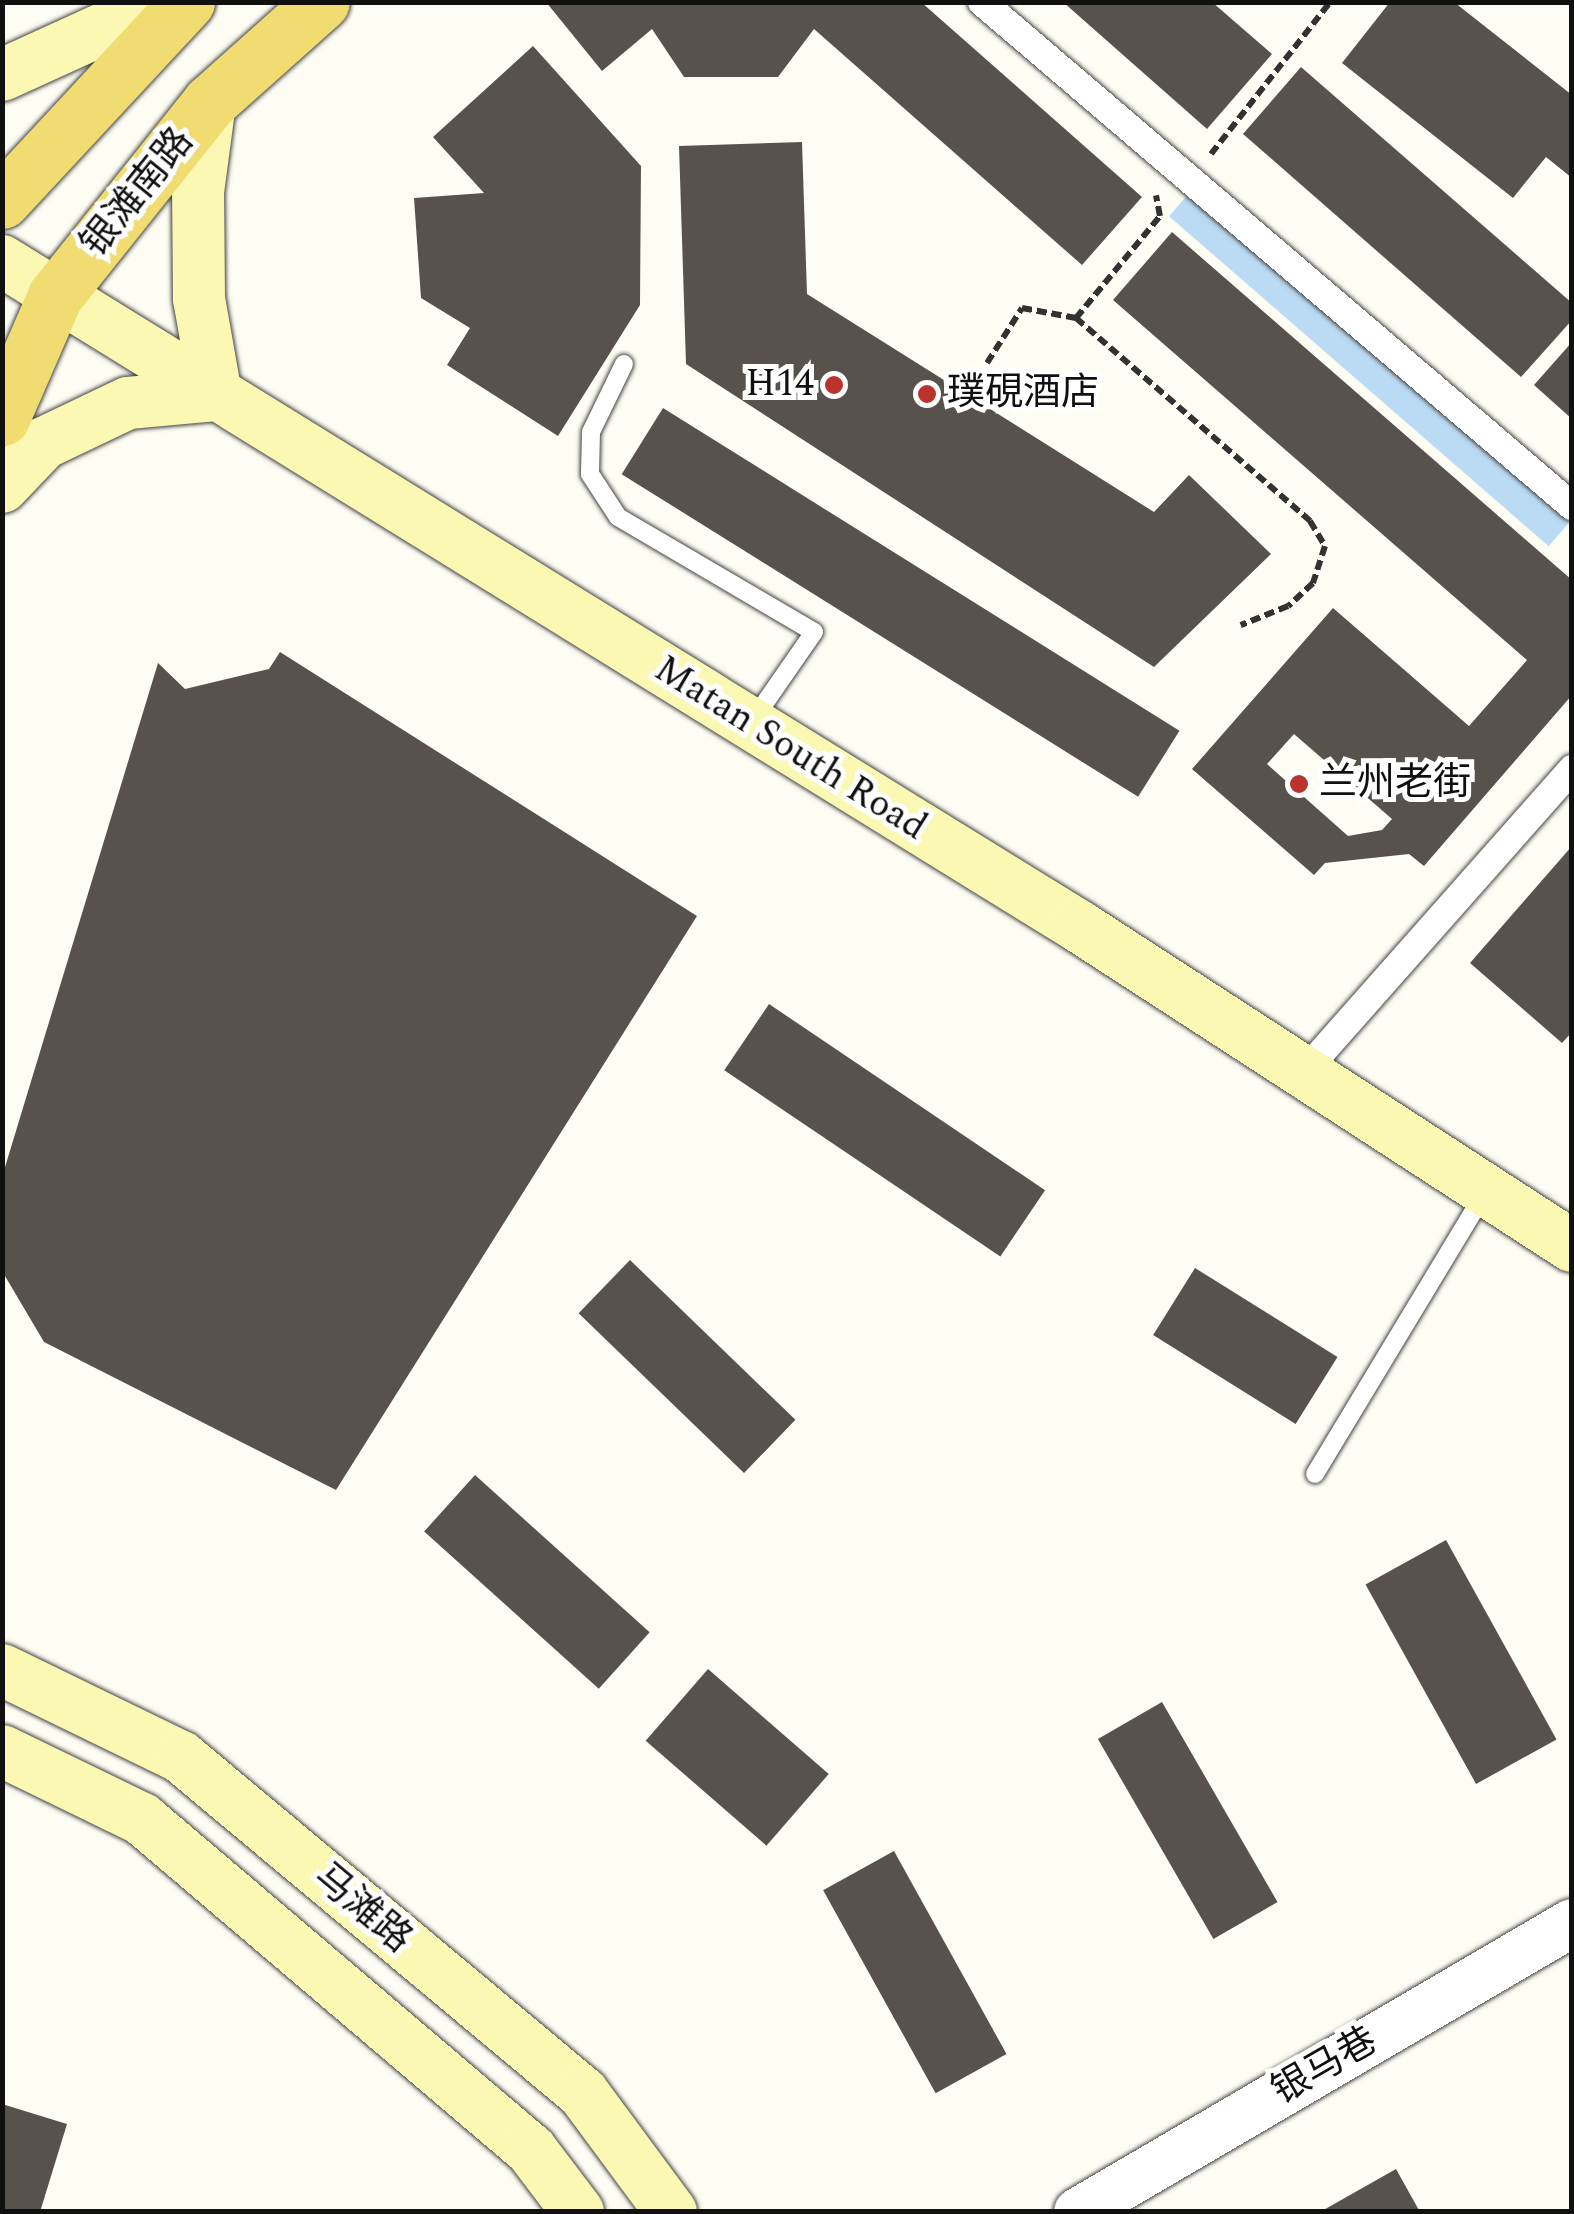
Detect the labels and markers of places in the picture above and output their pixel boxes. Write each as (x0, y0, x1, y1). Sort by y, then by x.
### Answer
place label: H14 (745, 362, 814, 408)
place label: 璞硯酒店 (947, 371, 1099, 417)
marker: H14 (823, 374, 845, 396)
marker: 璞硯酒店 (916, 383, 938, 405)
place label: 兰州老街 (1319, 761, 1471, 807)
marker: 兰州老街 (1288, 773, 1310, 795)

